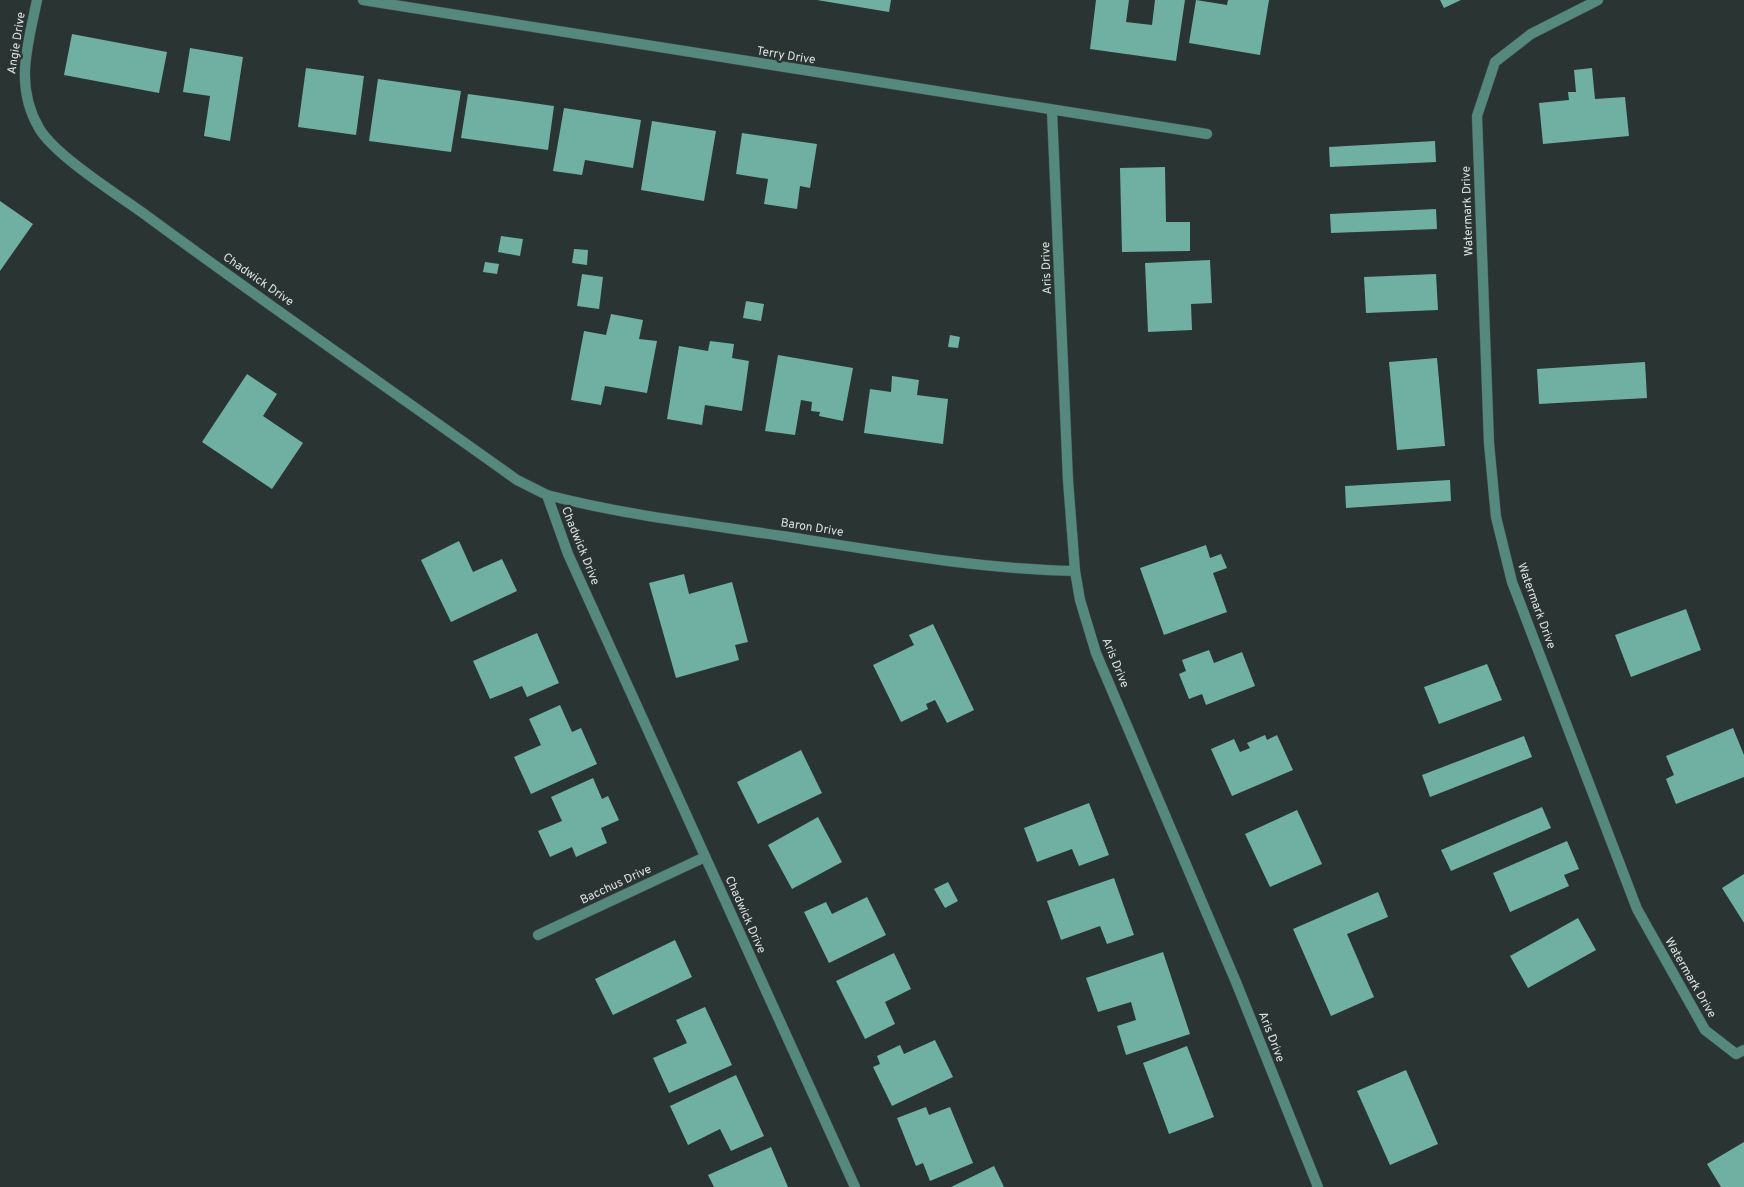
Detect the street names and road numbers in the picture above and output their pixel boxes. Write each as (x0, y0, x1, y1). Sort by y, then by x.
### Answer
street label: Angie Drive (4, 11, 30, 75)
street label: Terry Drive (755, 43, 817, 69)
street label: Watermark Drive (1458, 166, 1478, 256)
street label: Aris Drive (1038, 241, 1056, 295)
street label: Chadwick Drive (219, 250, 297, 310)
street label: Chadwick Drive (557, 504, 603, 588)
street label: Baron Drive (779, 515, 845, 541)
street label: Watermark Drive (1513, 561, 1559, 651)
street label: Aris Drive (1098, 636, 1132, 690)
street label: Bacchus Drive (578, 861, 654, 909)
street label: Chadwick Drive (721, 874, 769, 956)
street label: Watermark Drive (1660, 935, 1720, 1021)
street label: Aris Drive (1254, 1010, 1288, 1064)

